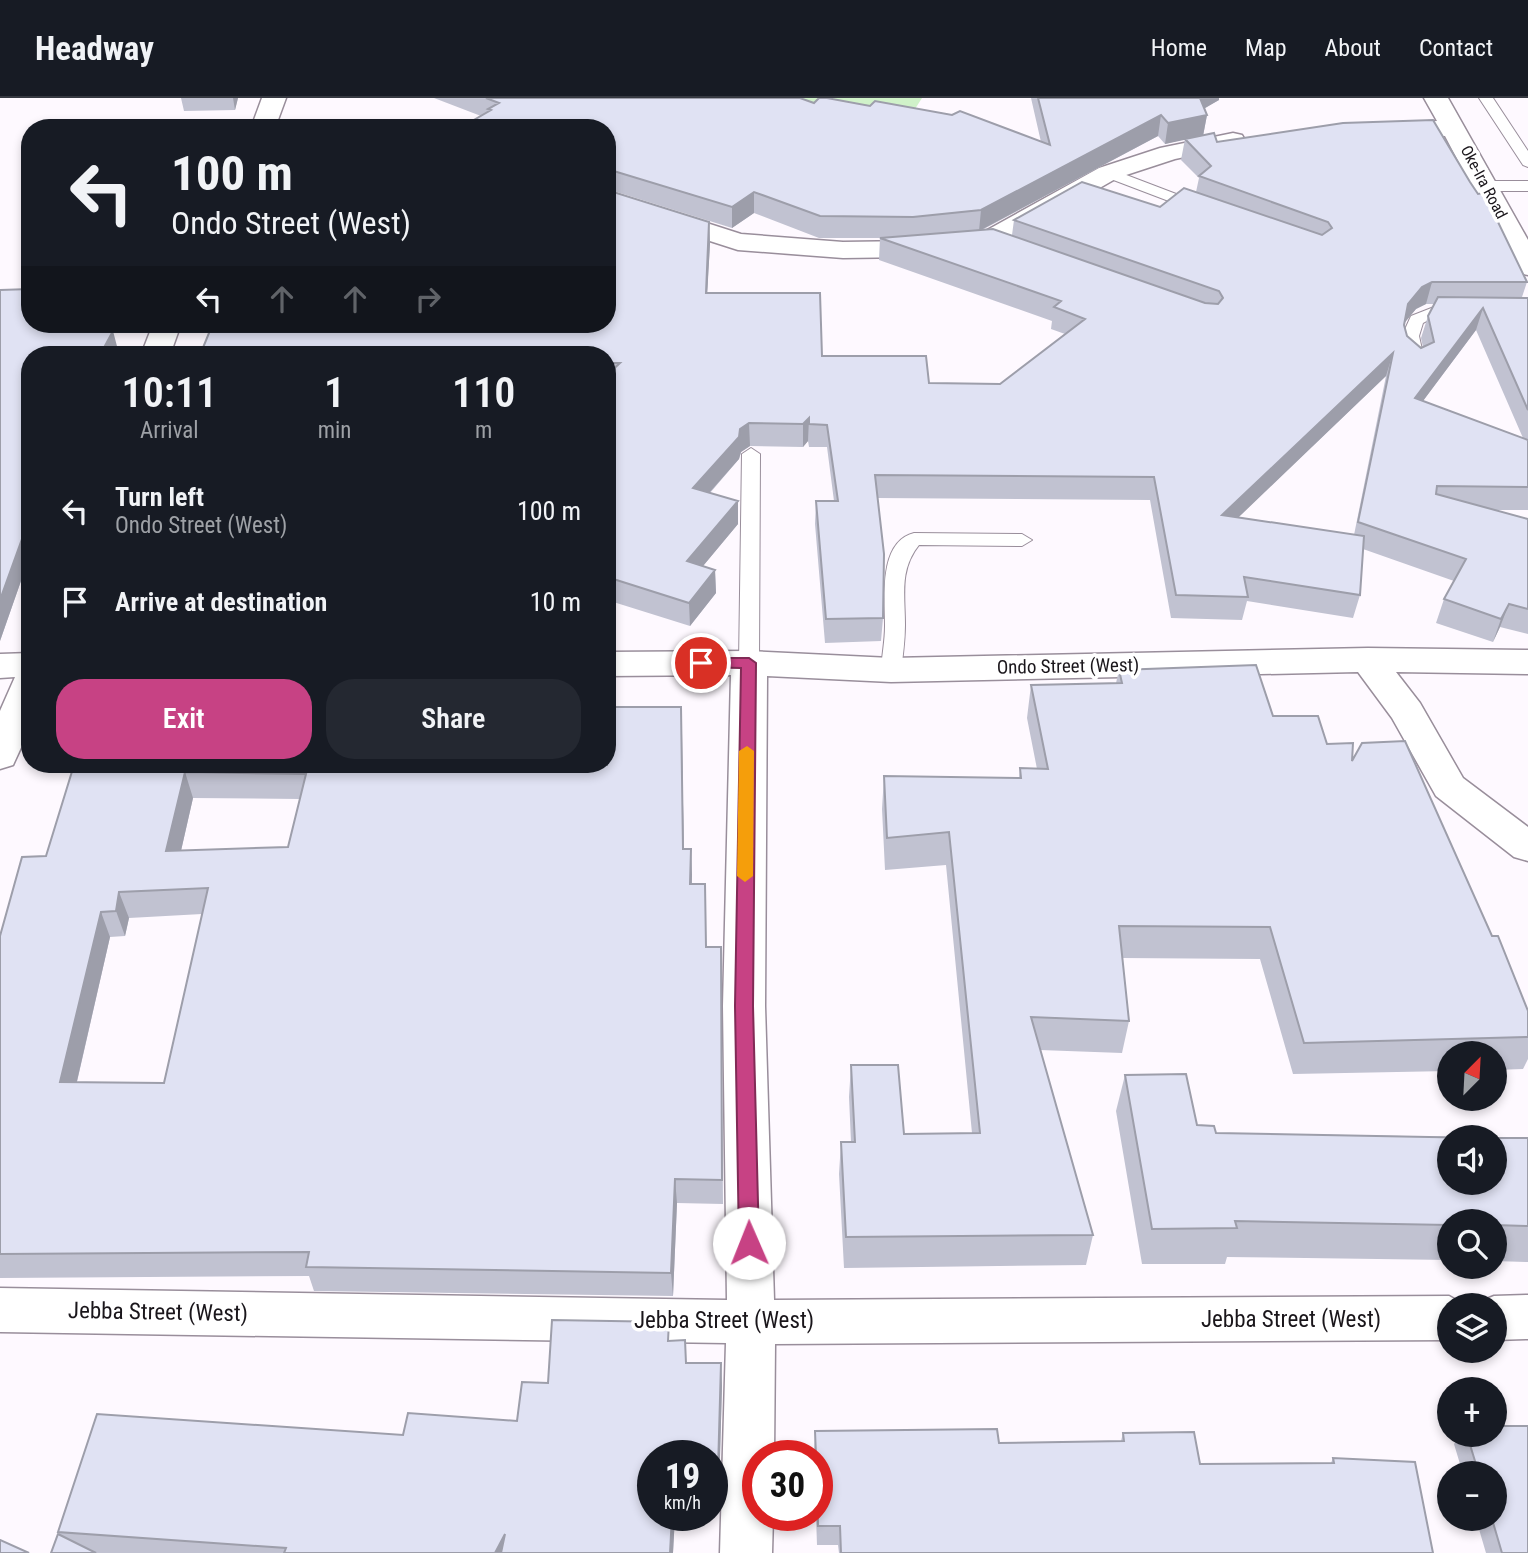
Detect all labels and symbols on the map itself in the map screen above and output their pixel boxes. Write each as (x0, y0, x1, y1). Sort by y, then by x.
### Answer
street label: Oke-Ira Road (1457, 142, 1511, 222)
pin (671, 633, 731, 693)
street label: Ondo Street (West) (997, 653, 1139, 679)
north arrow (1437, 1041, 1507, 1111)
position arrow (712, 1206, 786, 1280)
street label: Jebba Street (West) (68, 1297, 248, 1327)
street label: Jebba Street (West) (1201, 1306, 1381, 1333)
street label: Jebba Street (West) (634, 1307, 814, 1334)
speed limit sign: 30 (742, 1440, 833, 1531)

